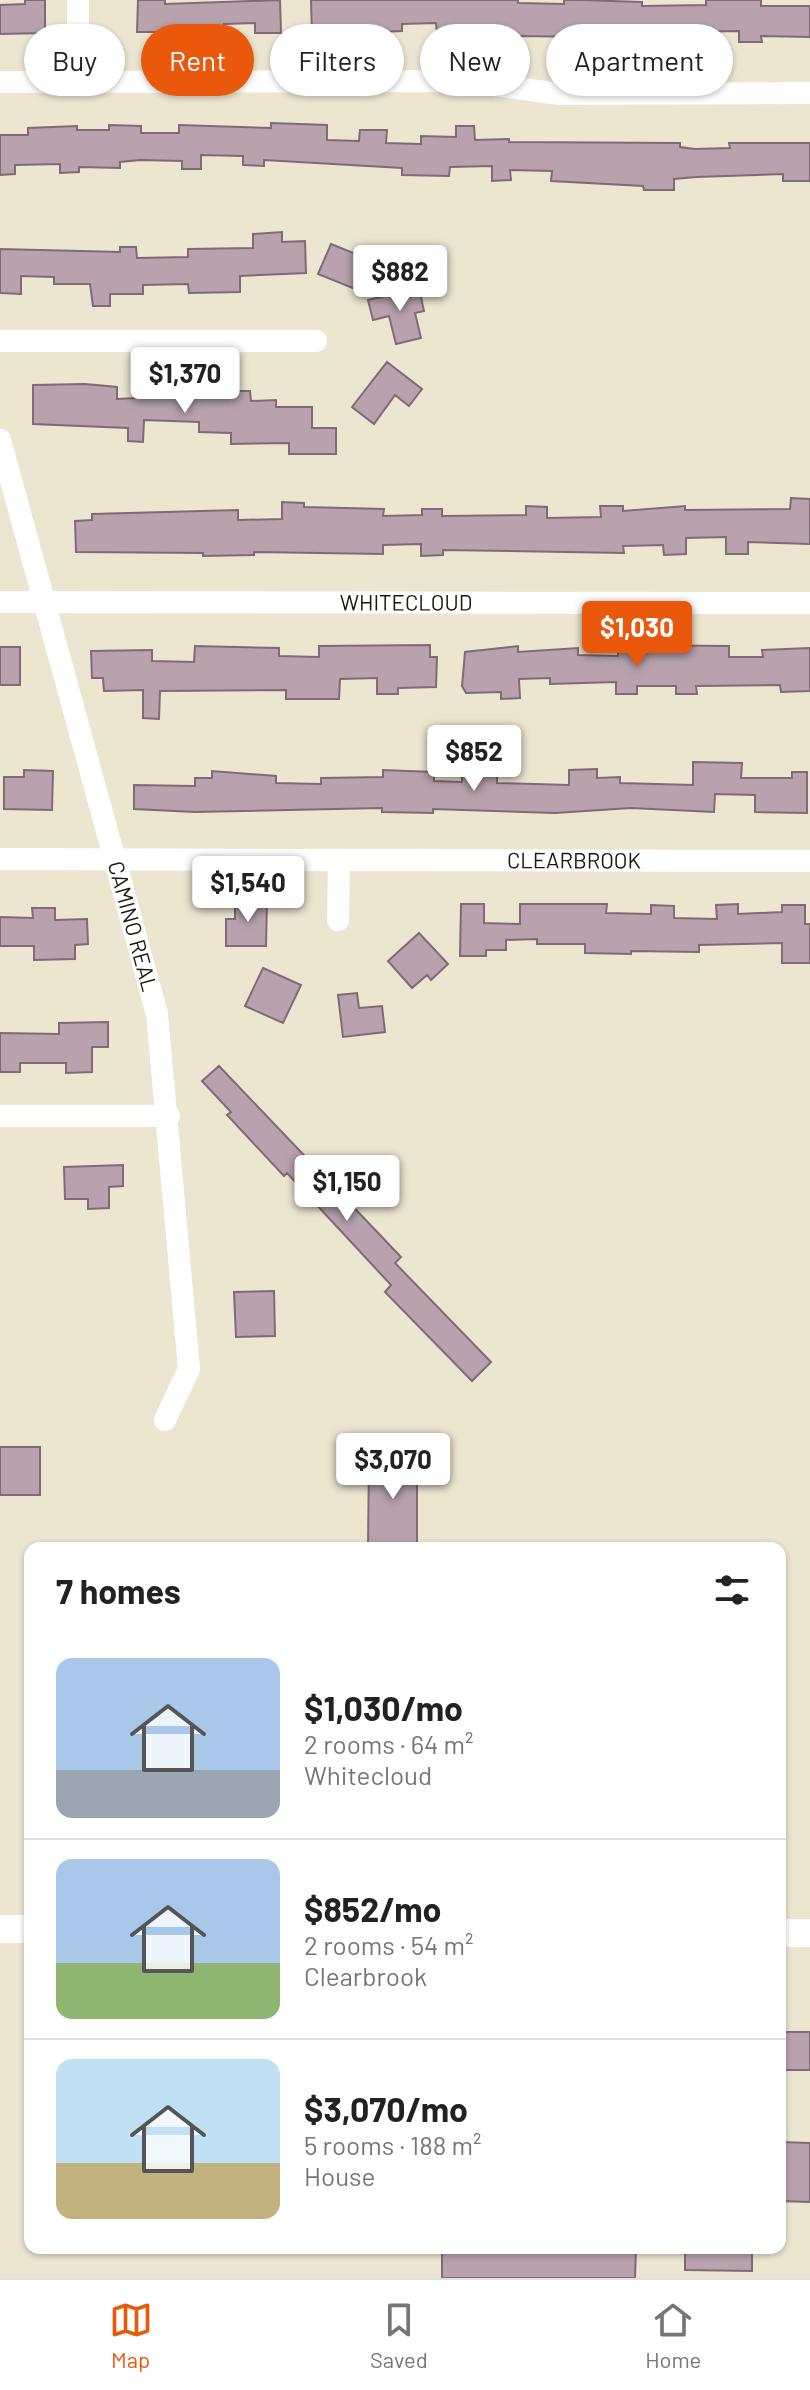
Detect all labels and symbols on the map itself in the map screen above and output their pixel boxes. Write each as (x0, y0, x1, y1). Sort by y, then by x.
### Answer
pin: $882 (353, 245, 447, 313)
pin: $1,370 (120, 347, 250, 415)
street label: WHITECLOUD (340, 588, 472, 615)
pin: $1,030 (572, 601, 702, 669)
pin: $852 (427, 725, 521, 793)
street label: CLEARBROOK (507, 846, 641, 873)
pin: $1,540 (183, 856, 313, 924)
street label: CAMINO REAL (104, 858, 164, 994)
pin: $1,150 (282, 1155, 412, 1223)
pin: $3,070 (328, 1433, 458, 1501)

